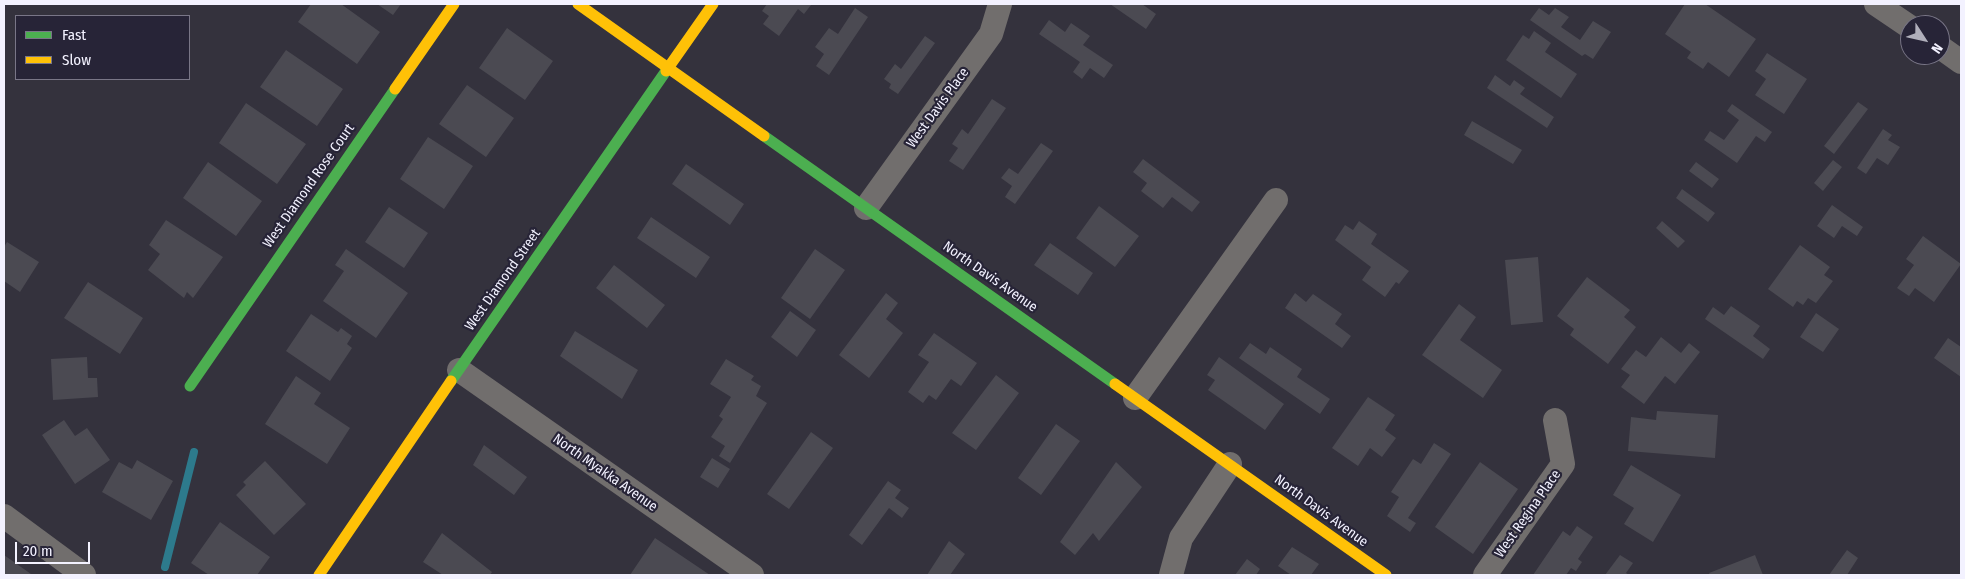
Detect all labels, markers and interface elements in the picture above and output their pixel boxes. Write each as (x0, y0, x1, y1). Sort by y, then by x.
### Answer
legend (15, 15, 190, 80)
north arrow (1900, 15, 1950, 65)
text: Fast (62, 26, 86, 44)
text: N (1928, 40, 1946, 57)
text: Slow (62, 51, 91, 69)
street label: West Davis Place (903, 65, 973, 151)
street label: West Diamond Rose Court (260, 121, 358, 251)
street label: West Diamond Street (462, 226, 544, 334)
street label: North Davis Avenue (939, 238, 1041, 316)
street label: North Myakka Avenue (549, 431, 661, 515)
street label: West Regina Place (1491, 467, 1565, 561)
street label: North Davis Avenue (1271, 471, 1371, 551)
scale bar (18, 532, 92, 564)
text: 20 m (23, 542, 53, 560)

